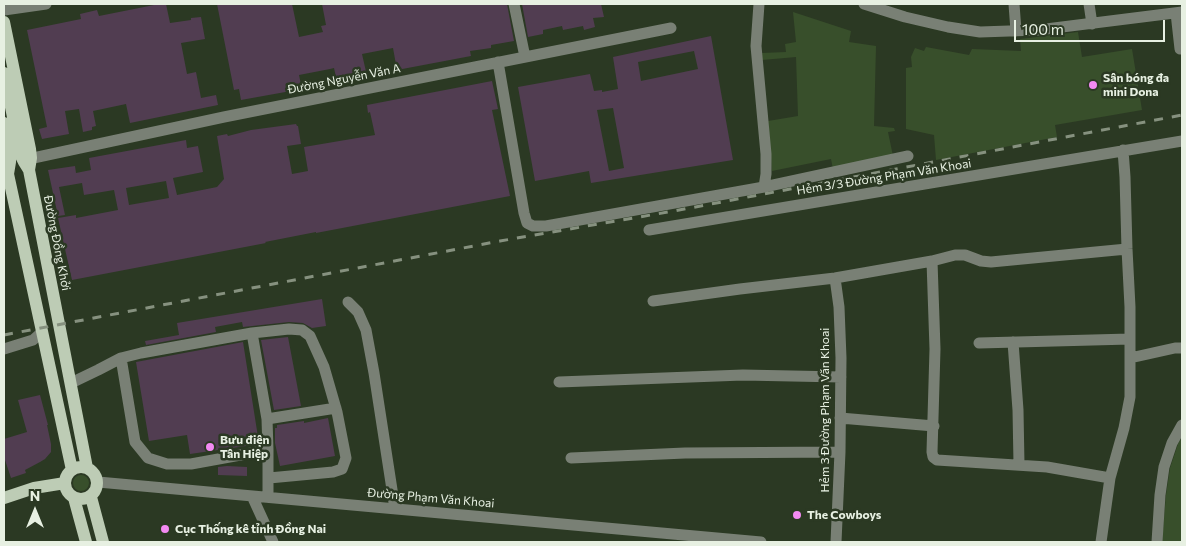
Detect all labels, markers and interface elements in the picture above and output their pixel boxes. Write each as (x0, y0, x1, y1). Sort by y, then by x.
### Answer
scale bar (1016, 10, 1167, 42)
text: 100 m (1022, 20, 1064, 38)
street label: Đường Nguyễn Văn A (286, 61, 402, 97)
place label: Sân bóng đa mini Dona (1103, 71, 1169, 99)
marker: Sân bóng đa mini Dona (1087, 79, 1099, 91)
street label: Hẻm 3/3 Đường Phạm Văn Khoai (796, 156, 972, 198)
street label: Đường Đồng Khởi (41, 194, 73, 292)
street label: Hẻm 3 Đường Phạm Văn Khoai (818, 328, 832, 492)
place label: Bưu điện Tân Hiệp (220, 433, 270, 461)
marker: Bưu điện Tân Hiệp (204, 441, 216, 453)
street label: Đường Phạm Văn Khoai (367, 485, 495, 511)
north arrow (10, 486, 60, 536)
text: N (30, 487, 40, 504)
place label: The Cowboys (807, 508, 881, 522)
marker: The Cowboys (791, 509, 803, 521)
place label: Cục Thống kê tỉnh Đồng Nai (175, 522, 326, 536)
marker: Cục Thống kê tỉnh Đồng Nai (159, 523, 171, 535)

